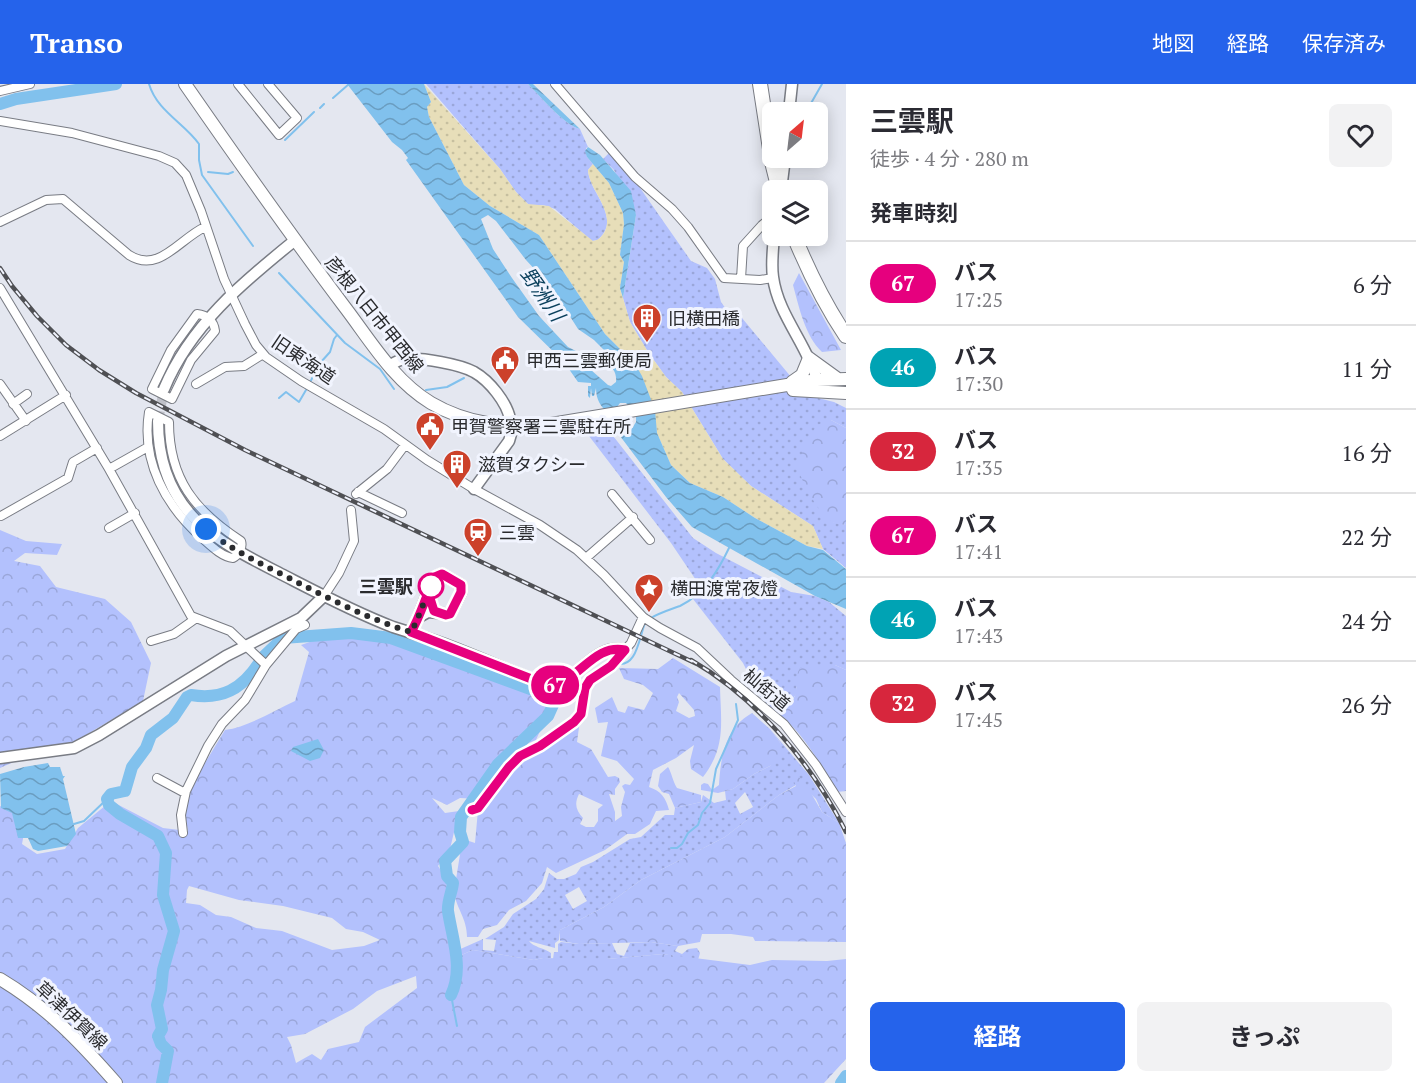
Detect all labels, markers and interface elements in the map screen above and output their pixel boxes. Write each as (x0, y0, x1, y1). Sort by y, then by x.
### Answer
text: Transo (30, 24, 123, 61)
text: 地図 (1152, 29, 1194, 57)
text: 経路 (1227, 29, 1269, 57)
text: 保存済み (1302, 29, 1386, 57)
north arrow (762, 102, 828, 168)
map controls (762, 102, 828, 246)
text: 三雲駅 (870, 102, 954, 139)
button: heart (1329, 104, 1392, 167)
text: 徒歩 · 4 分 · 280 m (870, 145, 1029, 172)
button: layers (762, 180, 828, 246)
text: 発車時刻 (870, 198, 958, 227)
street label: 彦根八日市甲西線 (320, 250, 430, 378)
text: バス (954, 257, 998, 286)
water label: 野洲川 (515, 262, 572, 328)
text: 67 (891, 269, 915, 297)
text: 6 分 (1353, 270, 1392, 299)
text: 17:25 (954, 286, 1003, 313)
building icon: 旧横田橋 (631, 302, 663, 344)
place label: 旧横田橋 (668, 306, 740, 330)
street label: 旧東海道 (267, 329, 341, 389)
text: バス (954, 341, 998, 370)
public building icon: 甲西三雲郵便局 (489, 344, 521, 386)
place label: 甲西三雲郵便局 (526, 348, 652, 372)
text: 46 (891, 353, 915, 381)
text: 11 分 (1341, 354, 1392, 383)
text: 17:30 (954, 370, 1003, 397)
public building icon: 甲賀警察署三雲駐在所 (414, 410, 446, 452)
place label: 甲賀警察署三雲駐在所 (451, 414, 631, 438)
text: バス (954, 425, 998, 454)
text: 32 (891, 437, 915, 465)
text: 16 分 (1341, 438, 1392, 467)
building icon: 滋賀タクシー (441, 448, 473, 490)
place label: 滋賀タクシー (478, 452, 586, 476)
text: 17:35 (954, 454, 1003, 481)
text: バス (954, 509, 998, 538)
your location (191, 514, 221, 544)
station icon: 三雲 (462, 516, 494, 558)
place label: 三雲 (499, 520, 535, 544)
text: 67 (891, 521, 915, 549)
text: 22 分 (1341, 522, 1392, 551)
text: 17:41 (954, 538, 1003, 565)
place icon: 横田渡常夜燈 (633, 572, 665, 614)
marker: 三雲駅 (418, 573, 444, 599)
place label: 三雲駅 (359, 574, 413, 598)
place label: 横田渡常夜燈 (670, 576, 778, 600)
text: バス (954, 593, 998, 622)
text: 46 (891, 605, 915, 633)
text: 24 分 (1341, 606, 1392, 635)
text: 17:43 (954, 622, 1003, 649)
street label: 杣街道 (739, 662, 795, 716)
line badge: 67 (528, 666, 582, 704)
text: 67 (543, 671, 567, 699)
text: バス (954, 677, 998, 706)
text: 32 (891, 689, 915, 717)
text: 26 分 (1341, 690, 1392, 719)
text: 17:45 (954, 706, 1003, 733)
street label: 草津伊賀線 (31, 976, 113, 1054)
button: 経路 (870, 1002, 1125, 1071)
button: きっぷ (1137, 1002, 1392, 1071)

